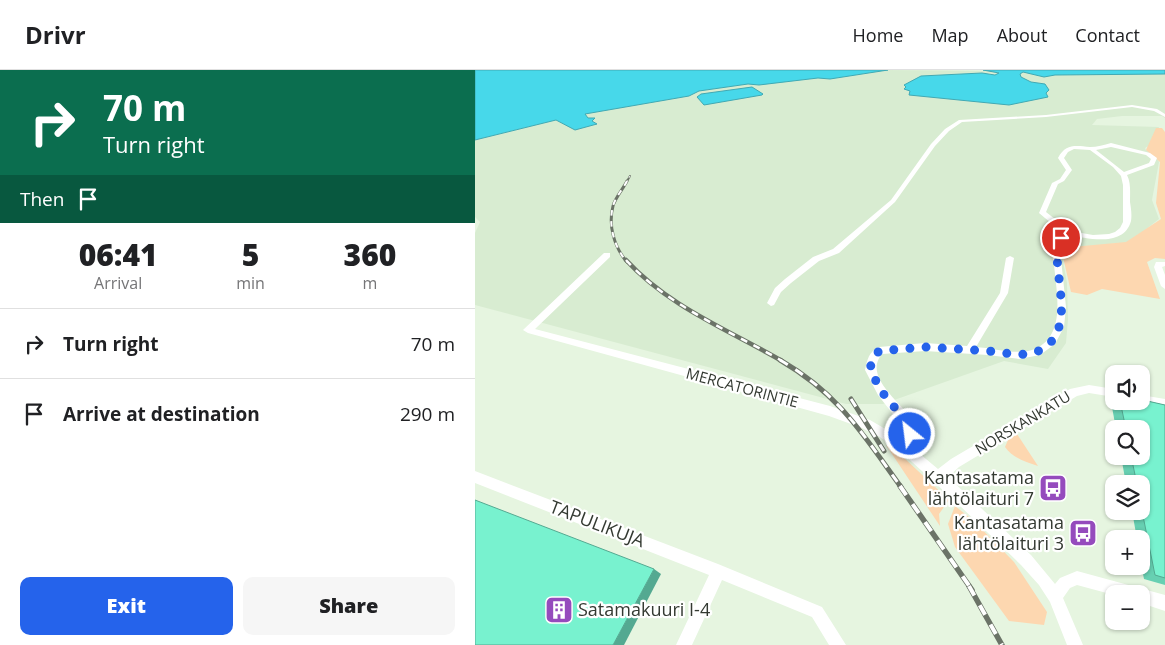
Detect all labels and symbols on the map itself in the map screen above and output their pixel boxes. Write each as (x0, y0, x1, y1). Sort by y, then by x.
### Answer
pin (1040, 217, 1082, 259)
street label: MERCATORINTIE (684, 362, 801, 412)
street label: NORSKANKATU (971, 386, 1074, 459)
position arrow (883, 407, 935, 459)
place label: Kantasatama lähtölaituri 7 (924, 465, 1034, 510)
bus stop icon: Kantasatama lähtölaituri 7 (1038, 473, 1068, 503)
street label: TAPULIKUJA (546, 494, 649, 552)
place label: Kantasatama lähtölaituri 3 (954, 510, 1064, 555)
bus stop icon: Kantasatama lähtölaituri 3 (1068, 518, 1098, 548)
building icon: Satamakuuri I-4 (544, 595, 574, 625)
place label: Satamakuuri I-4 (578, 597, 710, 621)

